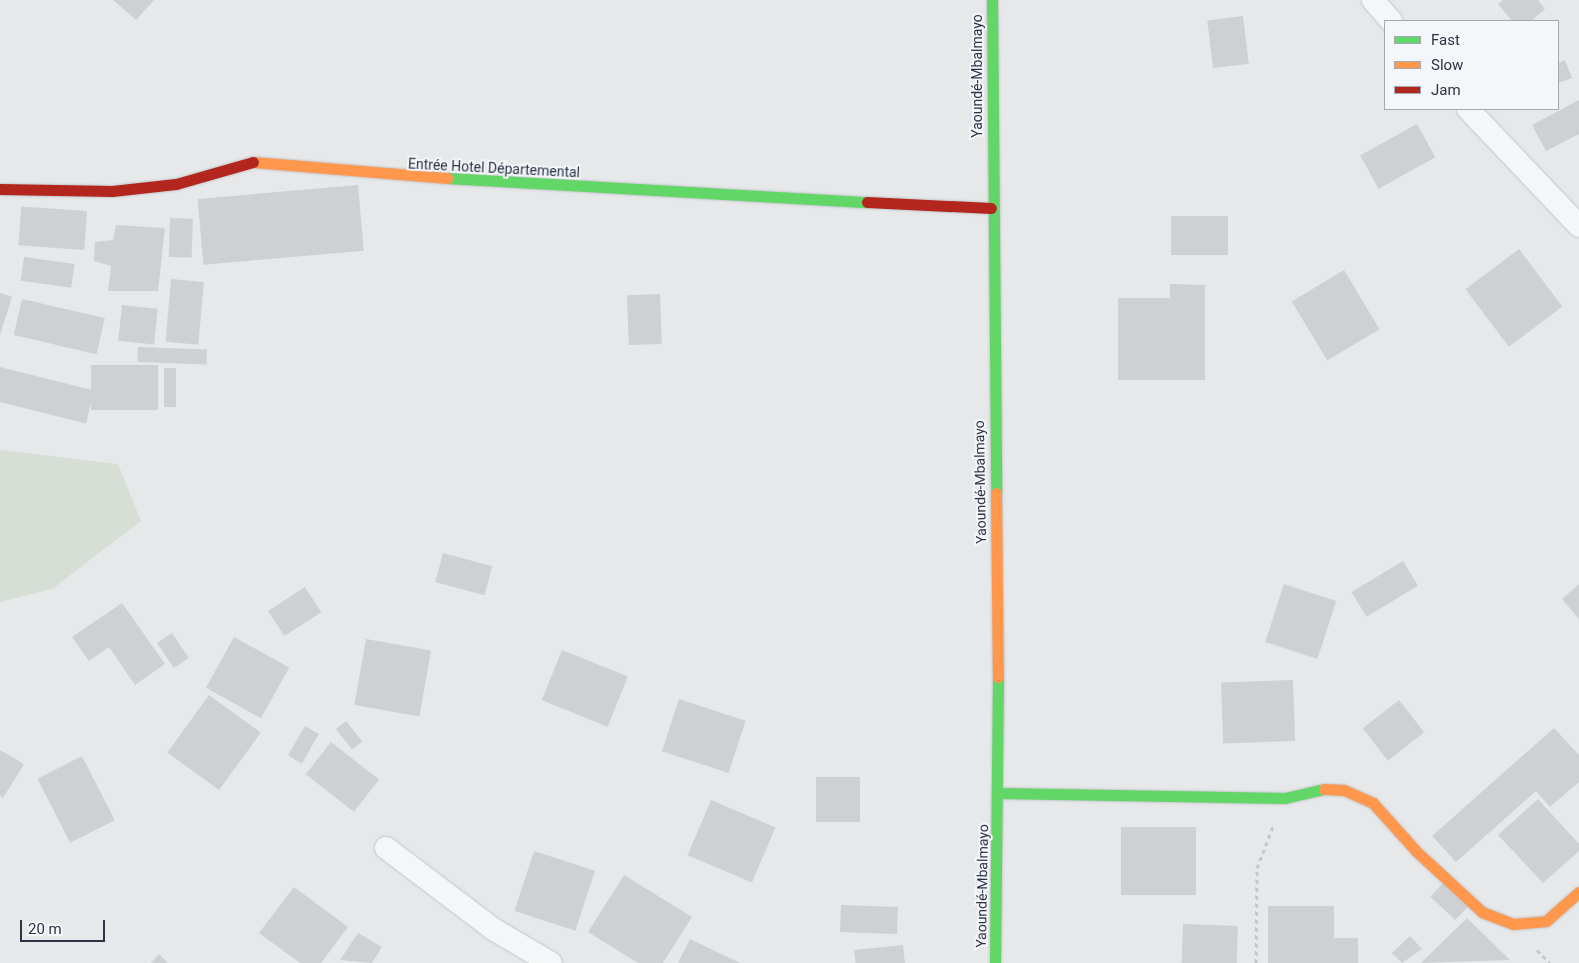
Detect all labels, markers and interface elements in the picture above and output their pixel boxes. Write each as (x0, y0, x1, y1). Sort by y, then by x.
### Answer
street label: Yaoundé-Mbalmayo (969, 14, 985, 138)
legend (1384, 20, 1559, 110)
text: Fast (1431, 31, 1460, 49)
text: Slow (1431, 56, 1463, 74)
text: Jam (1431, 81, 1461, 99)
street label: Entrée Hotel Départemental (408, 155, 580, 181)
street label: Yaoundé-Mbalmayo (971, 420, 989, 544)
street label: Yaoundé-Mbalmayo (973, 824, 991, 948)
scale bar (22, 910, 108, 942)
text: 20 m (28, 920, 62, 938)

